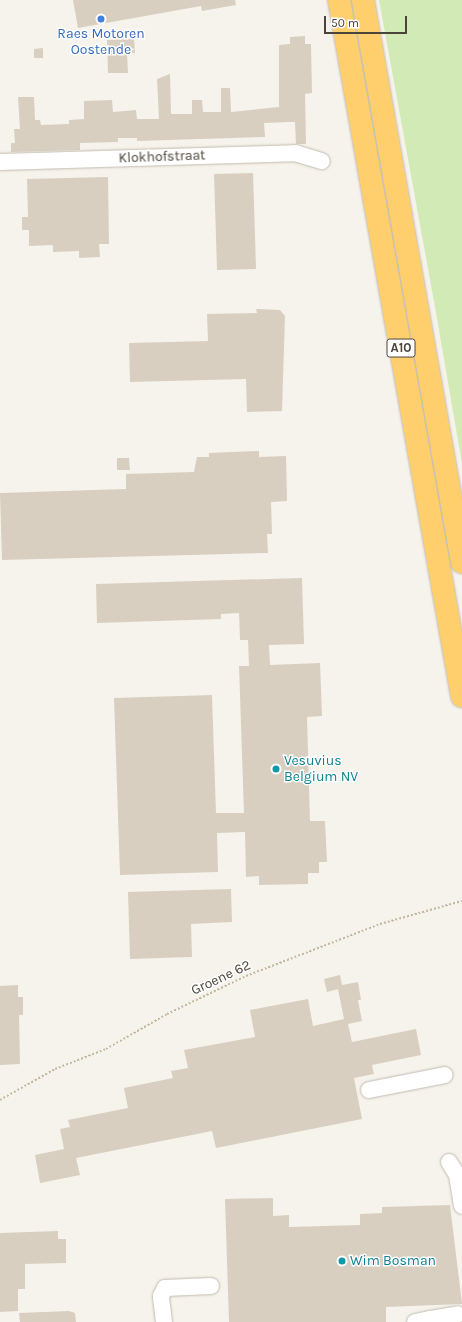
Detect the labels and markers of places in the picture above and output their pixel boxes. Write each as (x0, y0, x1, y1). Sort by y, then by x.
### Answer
marker: Raes Motoren Oostende (96, 14, 106, 24)
place label: Raes Motoren Oostende (57, 26, 145, 58)
place label: Vesuvius Belgium NV (284, 753, 358, 786)
marker: Vesuvius Belgium NV (271, 764, 281, 774)
place label: Wim Bosman (350, 1253, 436, 1269)
marker: Wim Bosman (337, 1256, 347, 1266)

